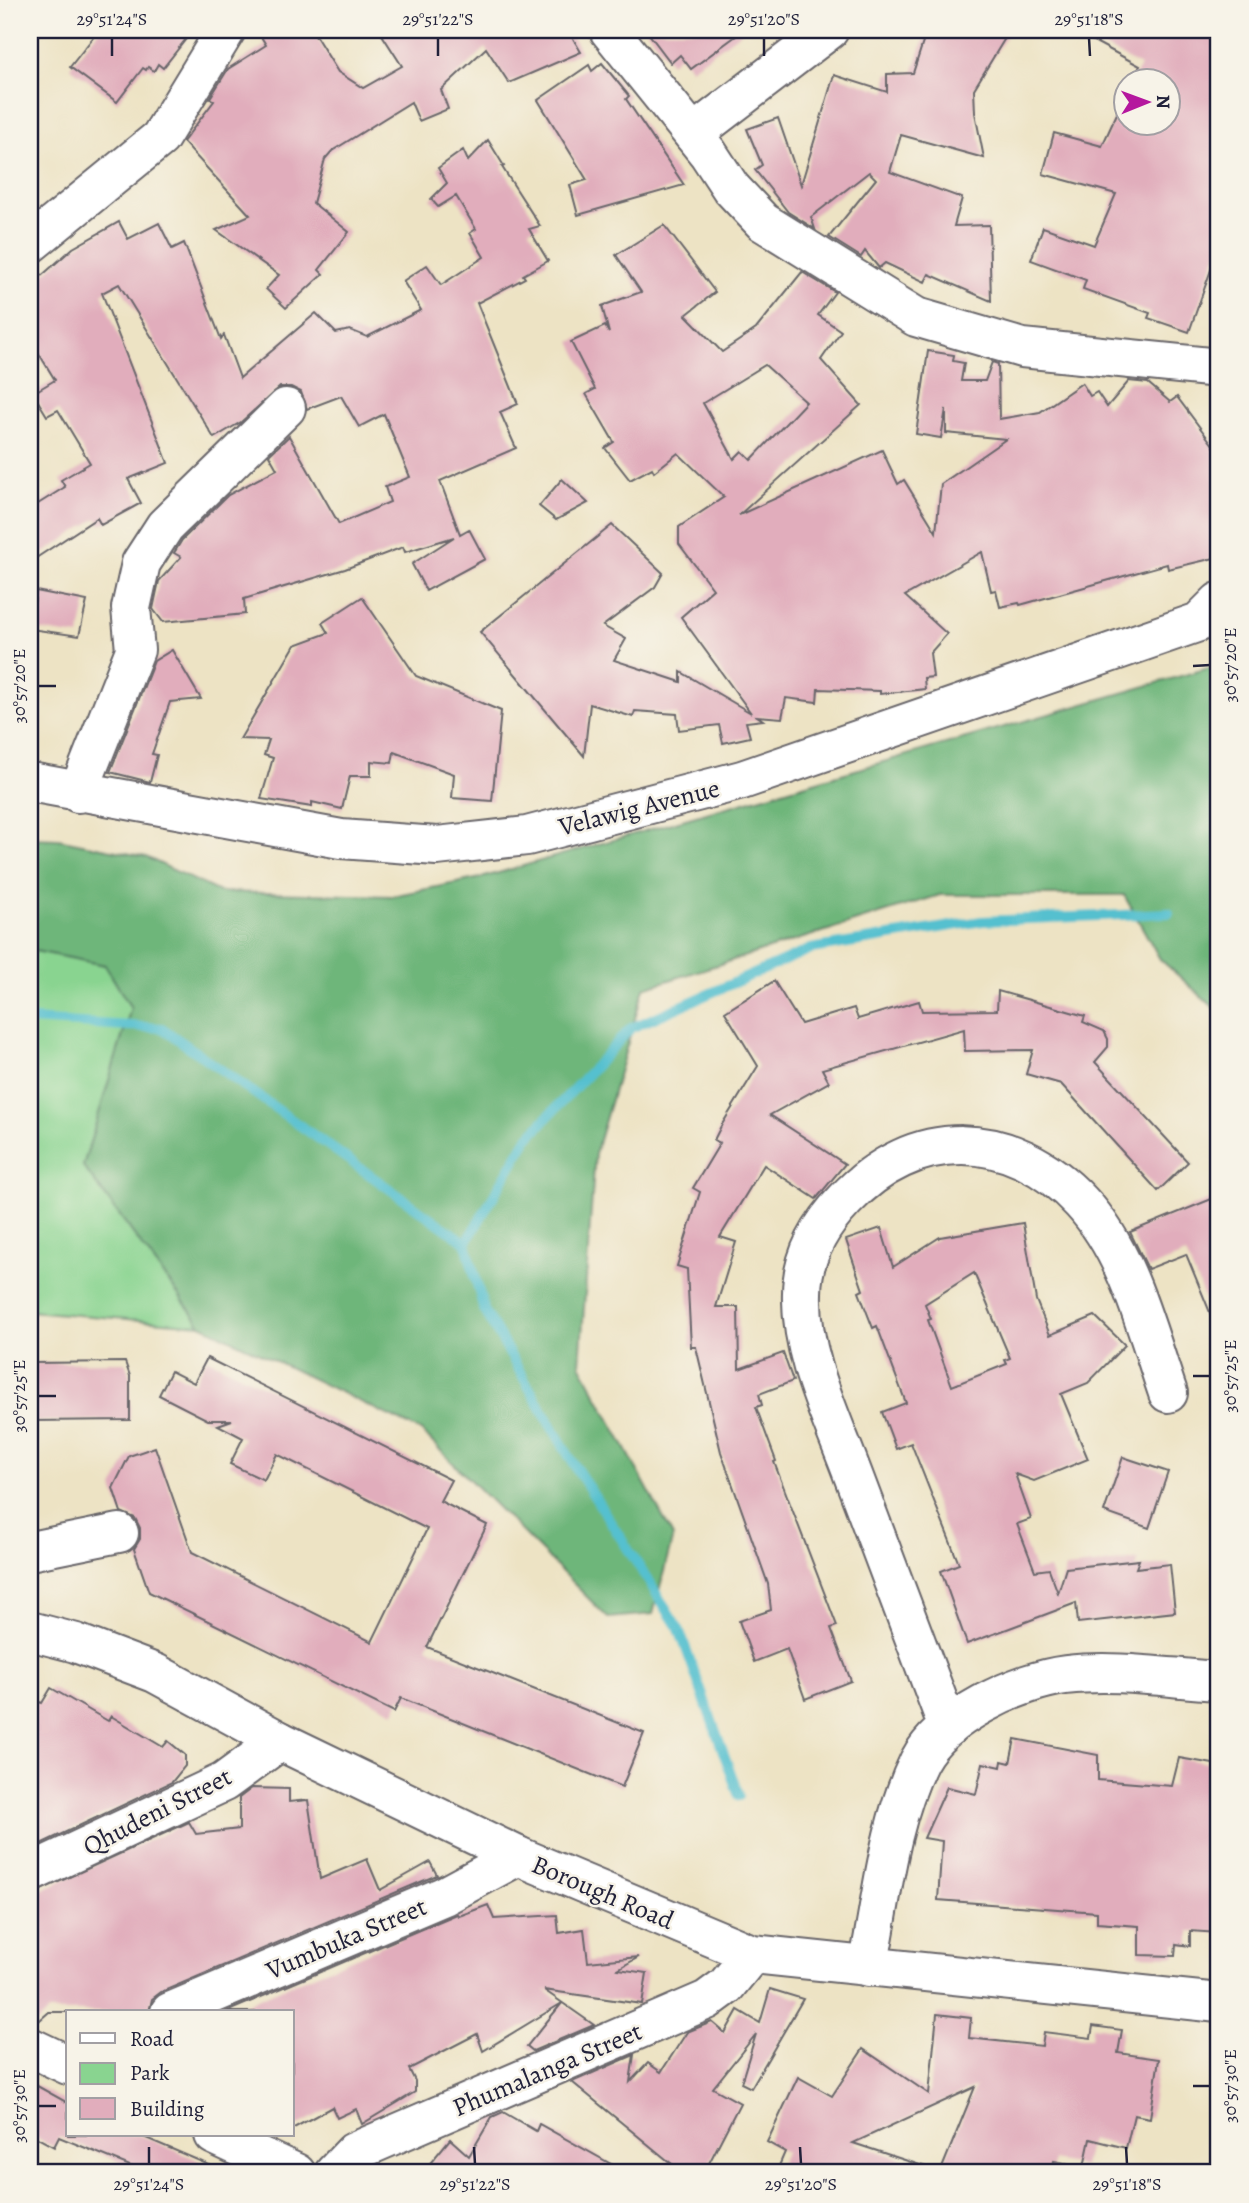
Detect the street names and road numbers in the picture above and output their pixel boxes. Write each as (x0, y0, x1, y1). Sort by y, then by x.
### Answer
street label: Velawig Avenue (554, 771, 723, 845)
street label: Qhudeni Street (77, 1759, 238, 1864)
street label: Borough Road (526, 1847, 679, 1938)
street label: Vumbuka Street (260, 1889, 432, 1988)
street label: Phumalanga Street (447, 2014, 648, 2125)

